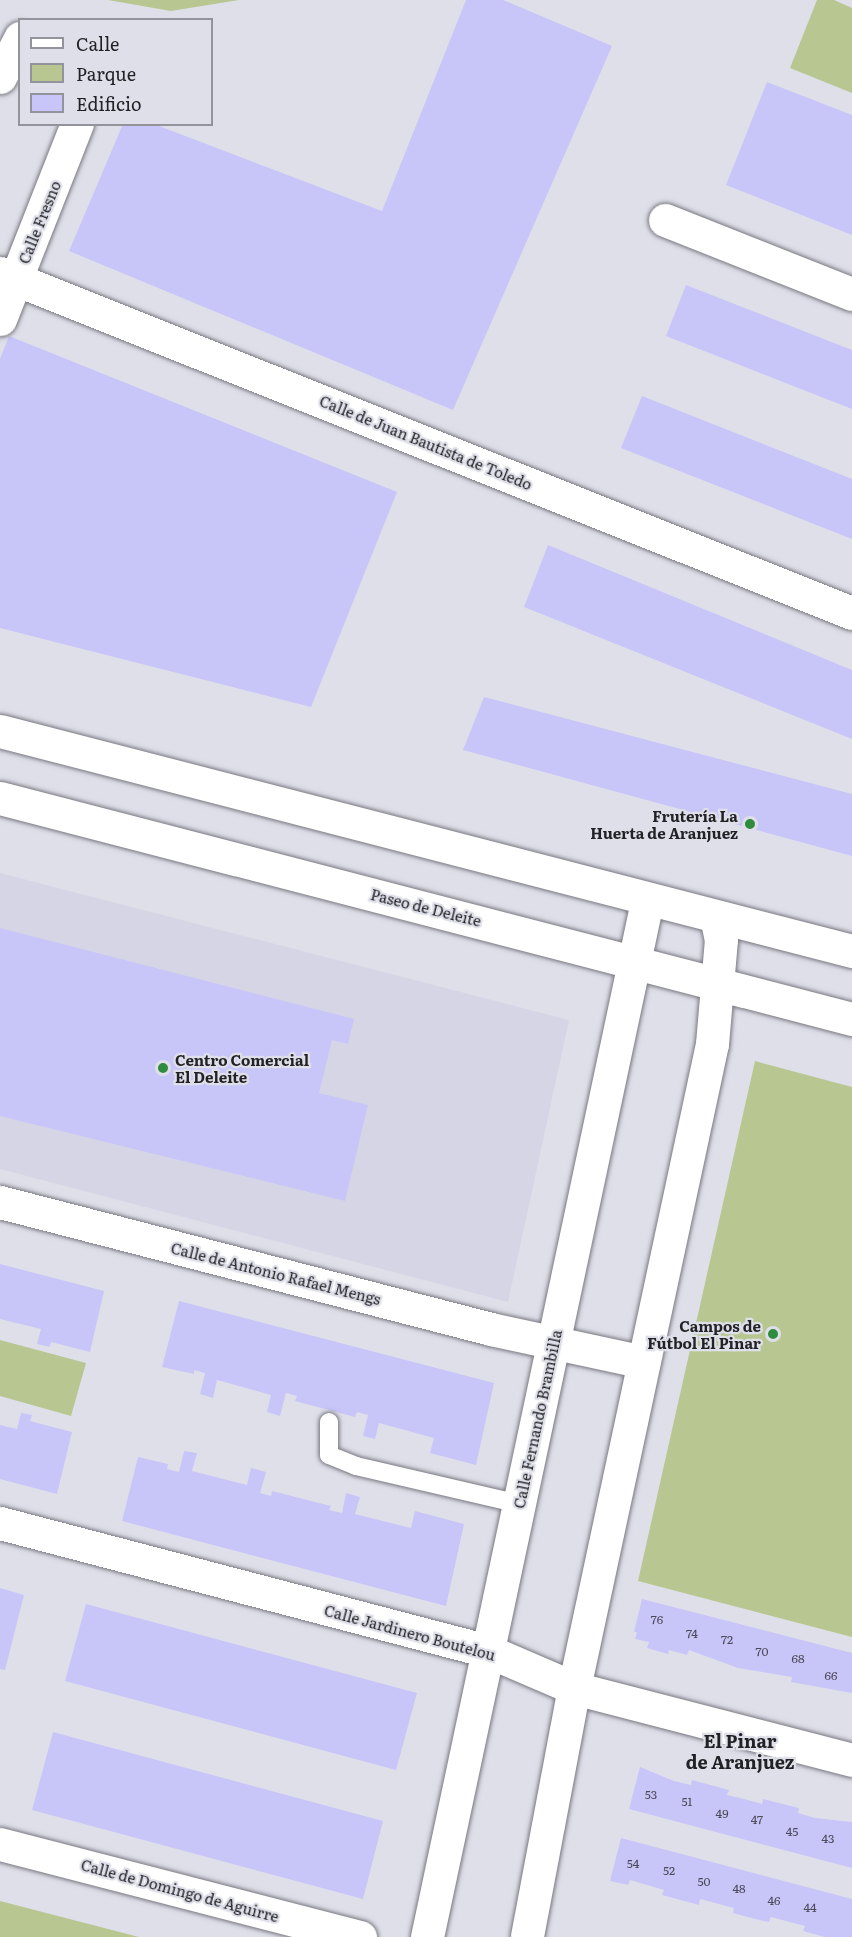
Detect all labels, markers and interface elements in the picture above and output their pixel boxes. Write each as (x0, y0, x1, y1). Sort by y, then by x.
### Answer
legend (18, 18, 213, 126)
text: Calle (76, 30, 119, 57)
text: Parque (76, 60, 136, 87)
text: Edificio (76, 90, 142, 117)
street label: Calle Fresno (14, 178, 64, 266)
street label: Calle de Juan Bautista de Toledo (317, 391, 535, 493)
place label: Frutería La Huerta de Aranjuez (590, 806, 738, 841)
marker: Frutería La Huerta de Aranjuez (743, 817, 757, 831)
street label: Paseo de Deleite (369, 885, 483, 929)
place label: Centro Comercial El Deleite (175, 1050, 309, 1085)
marker: Centro Comercial El Deleite (156, 1061, 170, 1075)
street label: Calle de Antonio Rafael Mengs (169, 1238, 383, 1308)
place label: Campos de Fútbol El Pinar (647, 1316, 761, 1351)
marker: Campos de Fútbol El Pinar (766, 1327, 780, 1341)
street label: Calle Fernando Brambilla (509, 1328, 565, 1510)
street label: Calle Jardinero Boutelou (322, 1600, 498, 1664)
house number: 76 (651, 1613, 663, 1627)
house number: 74 (686, 1627, 698, 1641)
house number: 72 (721, 1633, 733, 1647)
house number: 70 (755, 1645, 769, 1659)
house number: 68 (791, 1652, 805, 1666)
house number: 66 (825, 1669, 837, 1683)
district label: El Pinar de Aranjuez (686, 1731, 794, 1774)
house number: 53 (645, 1788, 657, 1802)
house number: 51 (682, 1795, 692, 1809)
house number: 49 (716, 1807, 728, 1821)
house number: 47 (751, 1813, 763, 1827)
house number: 45 (786, 1825, 798, 1839)
house number: 43 (821, 1832, 835, 1846)
street label: Calle de Domingo de Aguirre (79, 1855, 281, 1925)
house number: 54 (627, 1857, 639, 1871)
house number: 52 (663, 1864, 675, 1878)
house number: 50 (697, 1875, 711, 1889)
house number: 48 (732, 1882, 746, 1896)
house number: 46 (767, 1894, 781, 1908)
house number: 44 (803, 1901, 817, 1915)

